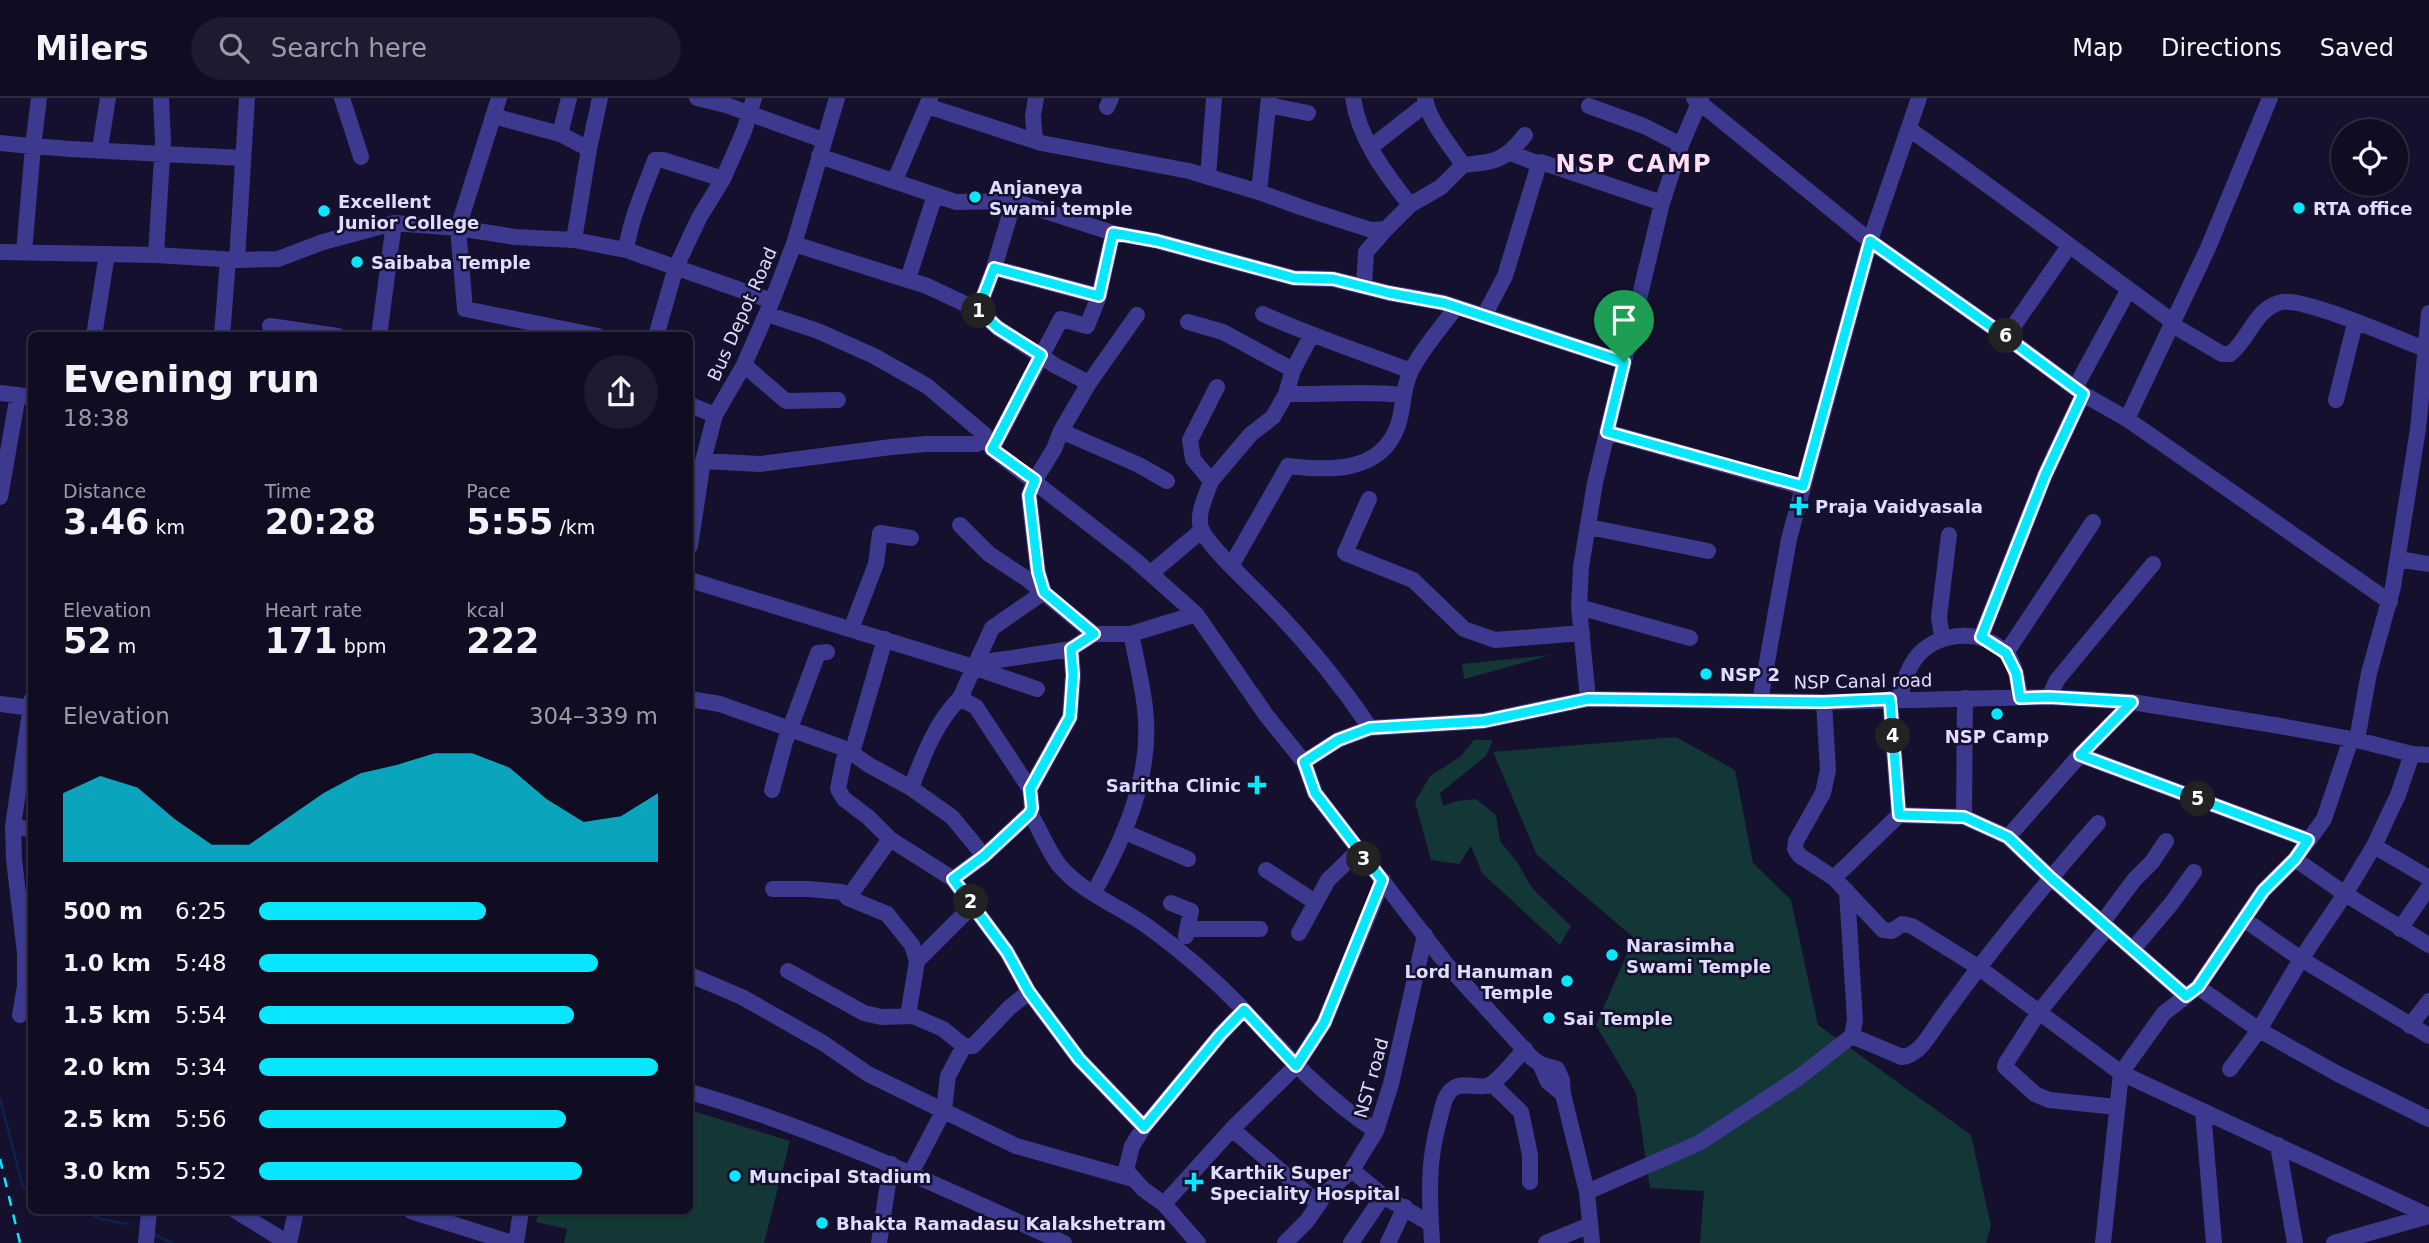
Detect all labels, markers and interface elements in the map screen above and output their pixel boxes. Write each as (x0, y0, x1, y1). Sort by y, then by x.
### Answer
search box (191, 17, 681, 80)
text: Milers (35, 29, 149, 68)
icon: search (215, 29, 253, 67)
text: Search here (271, 33, 427, 63)
text: Map (2072, 34, 2123, 62)
text: Directions (2161, 34, 2282, 62)
text: Saved (2320, 34, 2394, 62)
map controls (2331, 119, 2408, 196)
button: locate (2331, 119, 2408, 196)
district label: NSP CAMP (1556, 150, 1712, 178)
place label: Anjaneya Swami temple (989, 177, 1133, 219)
marker: Anjaneya Swami temple (967, 189, 983, 205)
place label: Excellent Junior College (336, 191, 479, 233)
place label: RTA office (2313, 198, 2412, 219)
marker: RTA office (2291, 200, 2307, 216)
marker: Excellent Junior College (316, 203, 332, 219)
street label: Bus Depot Road (703, 244, 781, 384)
place label: Saibaba Temple (371, 252, 531, 273)
marker: Saibaba Temple (349, 254, 365, 270)
pin (1594, 290, 1654, 362)
pin: 1 (962, 294, 996, 328)
text: 1 (972, 299, 985, 321)
icon: arrive (1605, 301, 1643, 339)
pin: 6 (1988, 318, 2024, 354)
text: 6 (1999, 324, 2012, 346)
button: share (584, 355, 658, 429)
text: Evening run (63, 357, 320, 401)
text: 18:38 (63, 405, 129, 431)
text: Distance (63, 480, 146, 502)
text: Time (265, 480, 311, 502)
text: Pace (466, 480, 511, 502)
marker: Praja Vaidyasala (1789, 496, 1809, 516)
place label: Praja Vaidyasala (1815, 496, 1983, 517)
text: 3.46 (63, 502, 149, 542)
text: 20:28 (265, 502, 376, 542)
text: 5:55 (466, 502, 553, 542)
text: km (149, 516, 185, 538)
text: /km (553, 516, 595, 538)
text: Elevation (63, 599, 151, 621)
text: Heart rate (265, 599, 362, 621)
text: kcal (466, 599, 505, 621)
text: 52 (63, 621, 112, 661)
text: 171 (265, 621, 338, 661)
text: 222 (466, 621, 539, 661)
text: m (112, 635, 136, 657)
text: bpm (338, 635, 386, 657)
place label: NSP 2 (1720, 664, 1780, 685)
marker: NSP 2 (1698, 666, 1714, 682)
street label: NSP Canal road (1793, 669, 1933, 693)
text: Elevation (63, 703, 170, 729)
text: 304–339 m (529, 703, 658, 729)
marker: NSP Camp (1989, 706, 2005, 722)
pin: 4 (1876, 718, 1910, 754)
text: 4 (1886, 724, 1899, 746)
place label: NSP Camp (1945, 726, 2049, 747)
place label: Saritha Clinic (1106, 775, 1241, 796)
marker: Saritha Clinic (1247, 775, 1267, 795)
pin: 5 (2180, 782, 2216, 816)
text: 5 (2191, 787, 2204, 809)
pin: 3 (1346, 842, 1382, 876)
text: 3 (1357, 847, 1370, 869)
pin: 2 (954, 884, 988, 920)
text: 2 (964, 890, 977, 912)
text: 500 m (63, 898, 143, 924)
text: 6:25 (175, 898, 227, 924)
place label: Narasimha Swami Temple (1626, 935, 1771, 977)
marker: Narasimha Swami Temple (1604, 947, 1620, 963)
text: 1.0 km (63, 950, 151, 976)
text: 5:48 (175, 950, 227, 976)
place label: Lord Hanuman Temple (1405, 961, 1553, 1003)
marker: Lord Hanuman Temple (1559, 973, 1575, 989)
text: 1.5 km (63, 1002, 151, 1028)
text: 5:54 (175, 1002, 227, 1028)
place label: Sai Temple (1563, 1008, 1673, 1029)
marker: Sai Temple (1541, 1010, 1557, 1026)
street label: NST road (1350, 1036, 1392, 1120)
text: 2.0 km (63, 1054, 151, 1080)
text: 5:34 (175, 1054, 227, 1080)
text: 2.5 km (63, 1106, 151, 1132)
text: 5:56 (175, 1106, 227, 1132)
text: 3.0 km (63, 1158, 151, 1184)
text: 5:52 (175, 1158, 227, 1184)
place label: Karthik Super Speciality Hospital (1210, 1162, 1400, 1204)
place label: Muncipal Stadium (749, 1166, 931, 1187)
marker: Muncipal Stadium (727, 1168, 743, 1184)
marker: Karthik Super Speciality Hospital (1184, 1172, 1204, 1192)
place label: Bhakta Ramadasu Kalakshetram (836, 1213, 1166, 1234)
marker: Bhakta Ramadasu Kalakshetram (814, 1215, 830, 1231)

